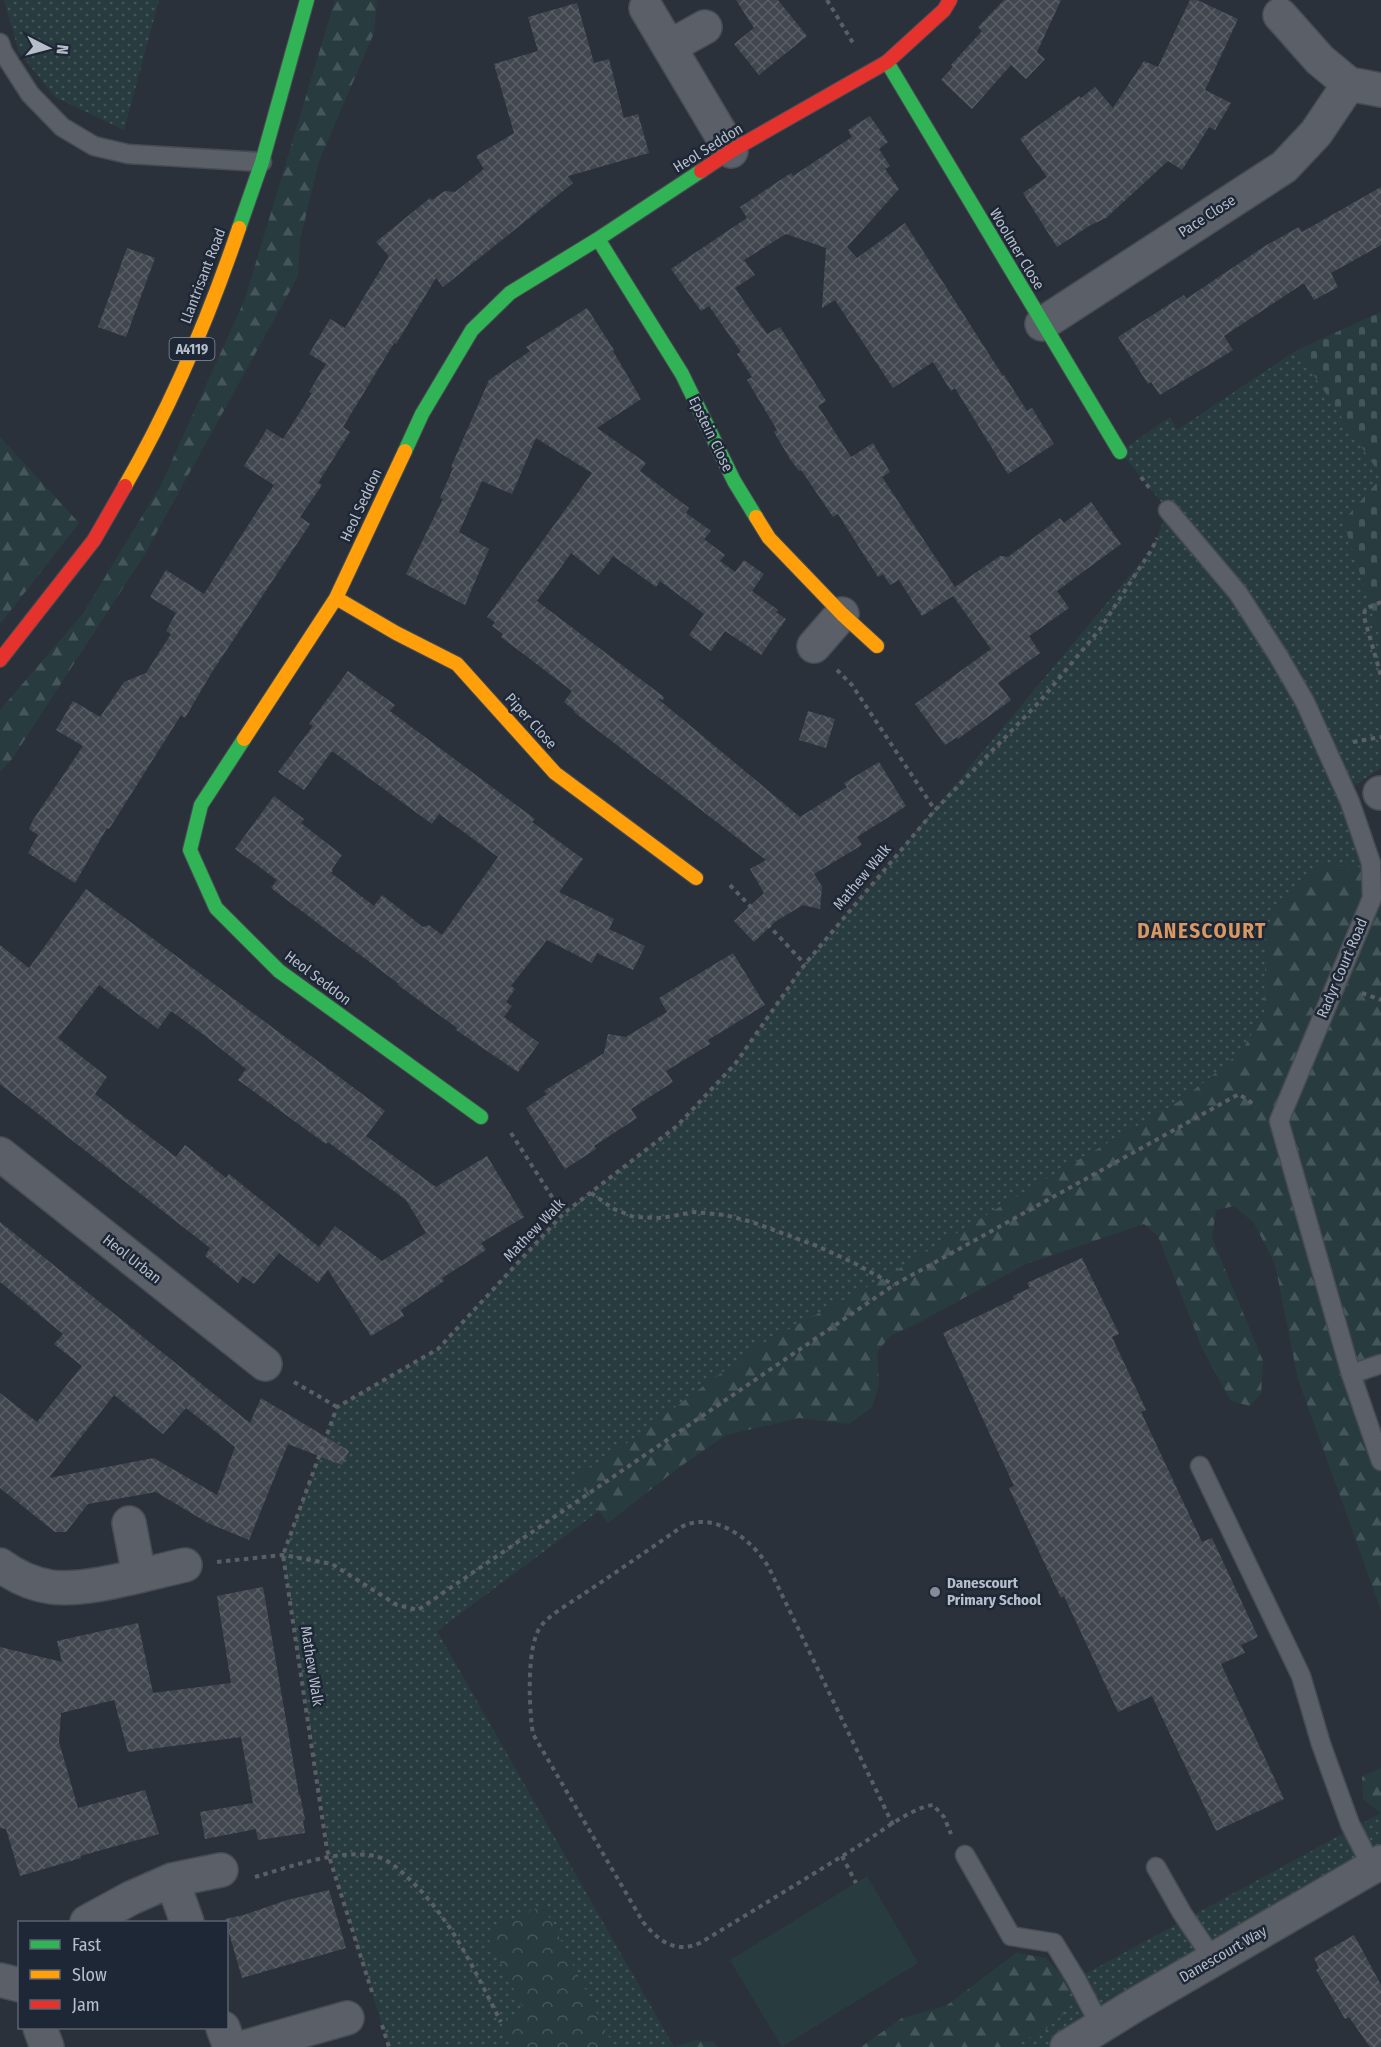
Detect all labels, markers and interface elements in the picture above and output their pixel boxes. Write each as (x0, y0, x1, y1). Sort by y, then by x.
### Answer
north arrow (18, 18, 78, 78)
text: N (52, 44, 72, 55)
street label: Heol Seddon (670, 120, 746, 176)
street label: Pace Close (1175, 191, 1239, 241)
street label: Woolmer Close (986, 205, 1048, 293)
street label: Llantrisant Road (177, 226, 229, 326)
road number: A4119 (170, 338, 214, 360)
street label: Epstein Close (685, 393, 737, 475)
street label: Heol Seddon (336, 466, 386, 544)
street label: Piper Close (501, 689, 561, 753)
street label: Mathew Walk (829, 840, 895, 914)
street label: Radyr Court Road (1313, 915, 1371, 1021)
district label: DANESCOURT (1137, 918, 1267, 944)
street label: Heol Seddon (281, 947, 355, 1009)
street label: Mathew Walk (500, 1195, 568, 1265)
street label: Heol Urban (99, 1231, 165, 1287)
place label: Danescourt Primary School (947, 1574, 1042, 1609)
marker: Danescourt Primary School (928, 1585, 942, 1599)
street label: Mathew Walk (297, 1625, 327, 1707)
legend (18, 1921, 228, 2029)
street label: Danescourt Way (1176, 1922, 1270, 1986)
text: Fast (72, 1934, 101, 1956)
text: Slow (72, 1964, 107, 1986)
text: Jam (72, 1994, 100, 2016)

